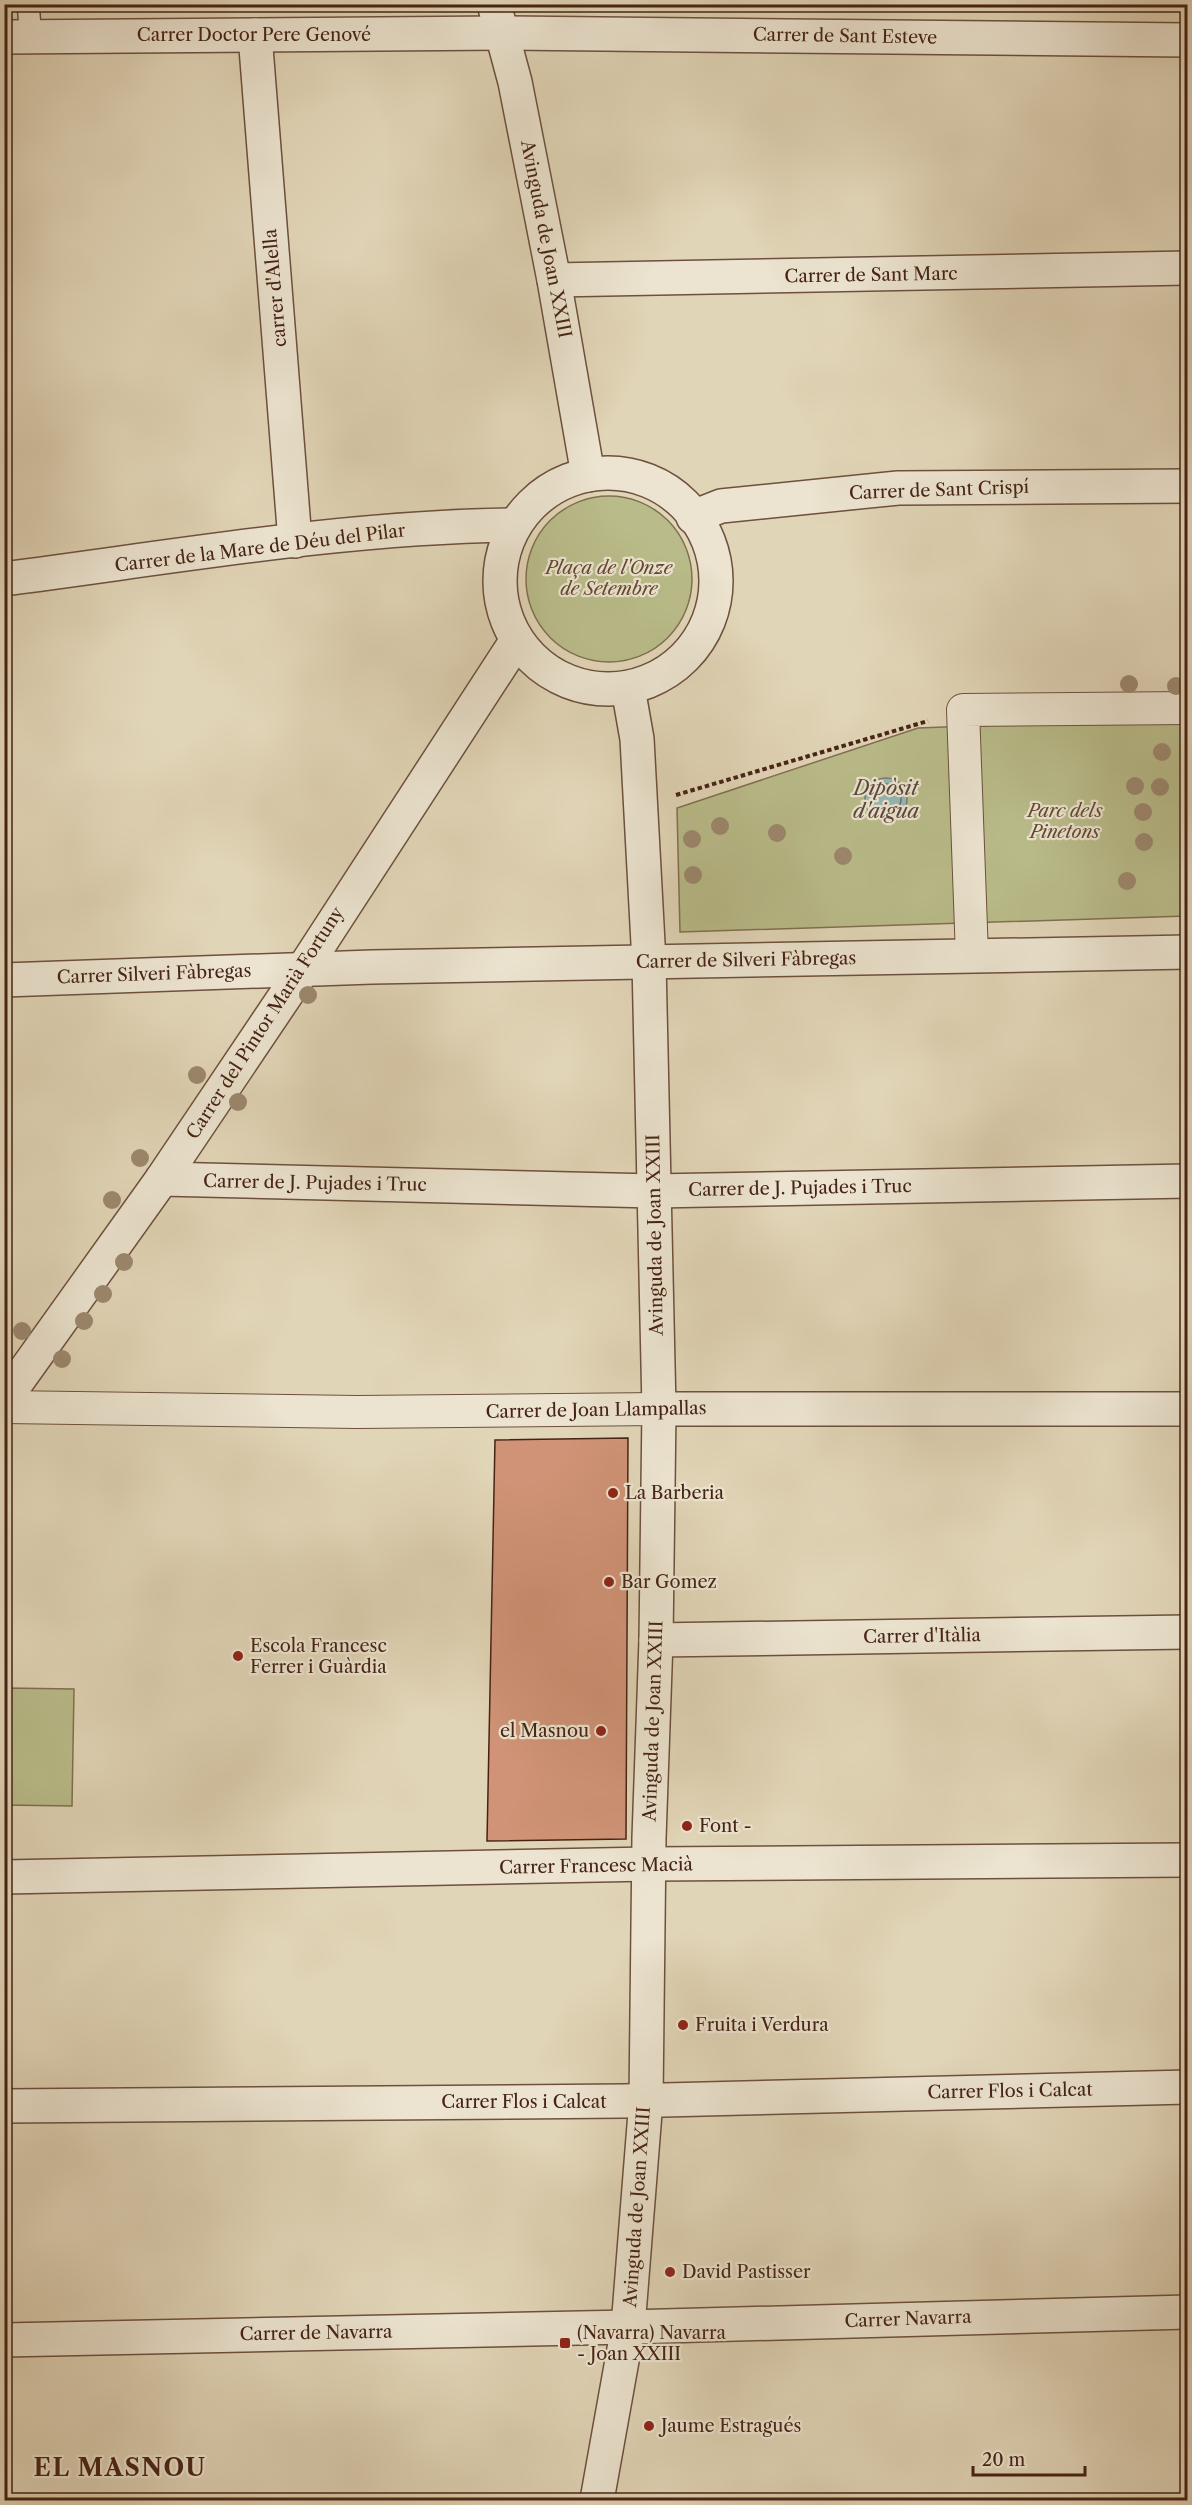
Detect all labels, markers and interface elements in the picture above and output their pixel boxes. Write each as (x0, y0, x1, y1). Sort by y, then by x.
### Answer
street label: Carrer de Sant Esteve (753, 23, 937, 49)
street label: Carrer Doctor Pere Genové (137, 24, 371, 46)
street label: Avinguda de Joan XXIII (516, 137, 576, 340)
street label: carrer d'Alella (259, 227, 291, 348)
street label: Carrer de Sant Marc (784, 262, 958, 288)
street label: Carrer de Sant Crispí (849, 476, 1030, 504)
street label: Carrer de la Mare de Déu del Pilar (113, 519, 407, 577)
park label: Plaça de l'Onze de Setembre (544, 557, 674, 600)
water label: Dipòsit d'aigua (852, 776, 919, 823)
park label: Parc dels Pinetons (1025, 800, 1103, 843)
street label: Carrer del Pintor Marià Fortuny (182, 902, 349, 1143)
street label: Carrer de Silveri Fàbregas (636, 947, 856, 973)
street label: Carrer Silveri Fàbregas (56, 960, 252, 988)
street label: Avinguda de Joan XXIII (642, 1134, 668, 1337)
street label: Carrer de J. Pujades i Truc (203, 1170, 427, 1196)
street label: Carrer de J. Pujades i Truc (688, 1175, 912, 1201)
street label: Carrer de Joan Llampallas (485, 1397, 707, 1423)
place label: La Barberia (625, 1482, 725, 1504)
marker: La Barberia (606, 1486, 620, 1500)
place label: Bar Gomez (621, 1571, 717, 1593)
marker: Bar Gomez (602, 1575, 616, 1589)
street label: Avinguda de Joan XXIII (638, 1620, 668, 1823)
street label: Carrer d'Itàlia (863, 1624, 982, 1648)
place label: Escola Francesc Ferrer i Guàrdia (250, 1635, 387, 1678)
marker: Escola Francesc Ferrer i Guàrdia (231, 1649, 245, 1663)
place label: el Masnou (500, 1720, 589, 1742)
marker: el Masnou (594, 1724, 608, 1738)
place label: Font - (699, 1815, 752, 1837)
marker: Font - (680, 1819, 694, 1833)
street label: Carrer Francesc Macià (499, 1853, 694, 1879)
place label: Fruita i Verdura (695, 2014, 829, 2036)
marker: Fruita i Verdura (676, 2018, 690, 2032)
street label: Carrer Flos i Calcat (927, 2079, 1093, 2103)
street label: Carrer Flos i Calcat (441, 2091, 607, 2113)
street label: Avinguda de Joan XXIII (619, 2106, 655, 2309)
place label: David Pastisser (682, 2261, 811, 2283)
marker: David Pastisser (663, 2265, 677, 2279)
street label: Carrer Navarra (844, 2306, 972, 2332)
street label: Carrer de Navarra (239, 2321, 393, 2345)
place label: (Navarra) Navarra - Joan XXIII (577, 2322, 726, 2365)
marker: (Navarra) Navarra - Joan XXIII (558, 2336, 572, 2350)
place label: Jaume Estragués (658, 2415, 801, 2437)
marker: Jaume Estragués (642, 2419, 656, 2433)
scale bar (973, 2439, 1086, 2477)
text: 20 m (982, 2449, 1026, 2471)
district label: EL MASNOU (34, 2453, 206, 2482)

